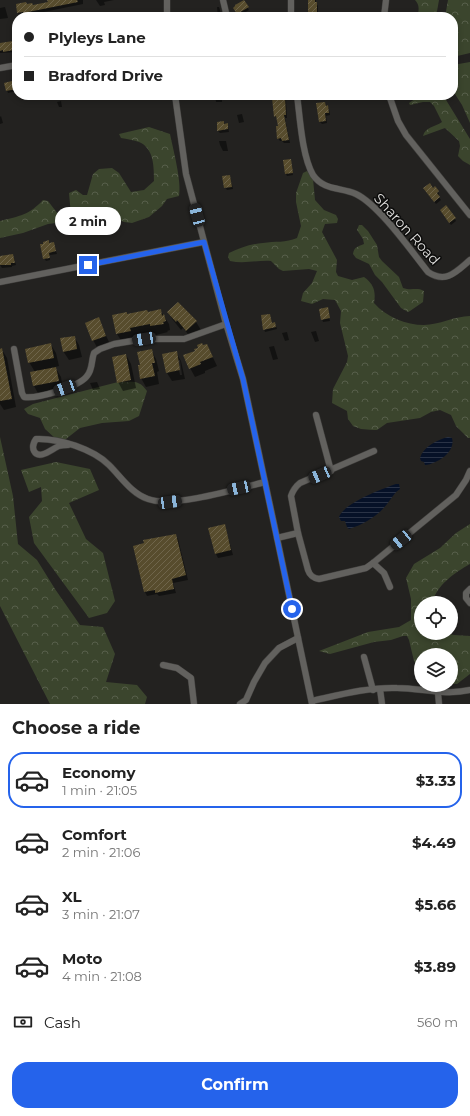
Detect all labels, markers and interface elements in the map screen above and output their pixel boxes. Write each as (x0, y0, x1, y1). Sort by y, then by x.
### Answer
text: Plyleys Lane (48, 28, 146, 47)
text: Bradford Drive (48, 66, 163, 85)
street label: Sharon Road (370, 189, 444, 269)
car (188, 202, 206, 228)
callout: 2 min (55, 207, 121, 235)
text: 2 min (69, 213, 107, 229)
route end (79, 256, 97, 274)
car (131, 331, 157, 347)
car (52, 378, 78, 398)
car (307, 465, 333, 485)
car (226, 480, 252, 496)
car (157, 494, 183, 510)
car (388, 528, 414, 552)
map controls (414, 596, 458, 692)
button: locate (414, 596, 458, 640)
route start (283, 600, 301, 618)
button: layers (414, 648, 458, 692)
text: Choose a ride (12, 717, 140, 739)
icon: car (14, 762, 50, 798)
text: Economy (62, 763, 135, 782)
text: $3.33 (416, 771, 456, 790)
text: 1 min · 21:05 (62, 782, 137, 798)
icon: car (14, 824, 50, 860)
text: Comfort (62, 825, 127, 844)
text: $4.49 (412, 833, 456, 852)
text: 2 min · 21:06 (62, 844, 140, 860)
icon: car (14, 886, 50, 922)
text: XL (62, 887, 81, 906)
text: $5.66 (415, 895, 456, 914)
text: 3 min · 21:07 (62, 906, 140, 922)
icon: car (14, 948, 50, 984)
text: Moto (62, 949, 102, 968)
text: $3.89 (414, 957, 456, 976)
text: 4 min · 21:08 (62, 968, 142, 984)
icon: cash (12, 1011, 34, 1033)
text: Cash (44, 1013, 81, 1032)
text: 560 m (417, 1014, 458, 1030)
button: Confirm (12, 1062, 458, 1108)

